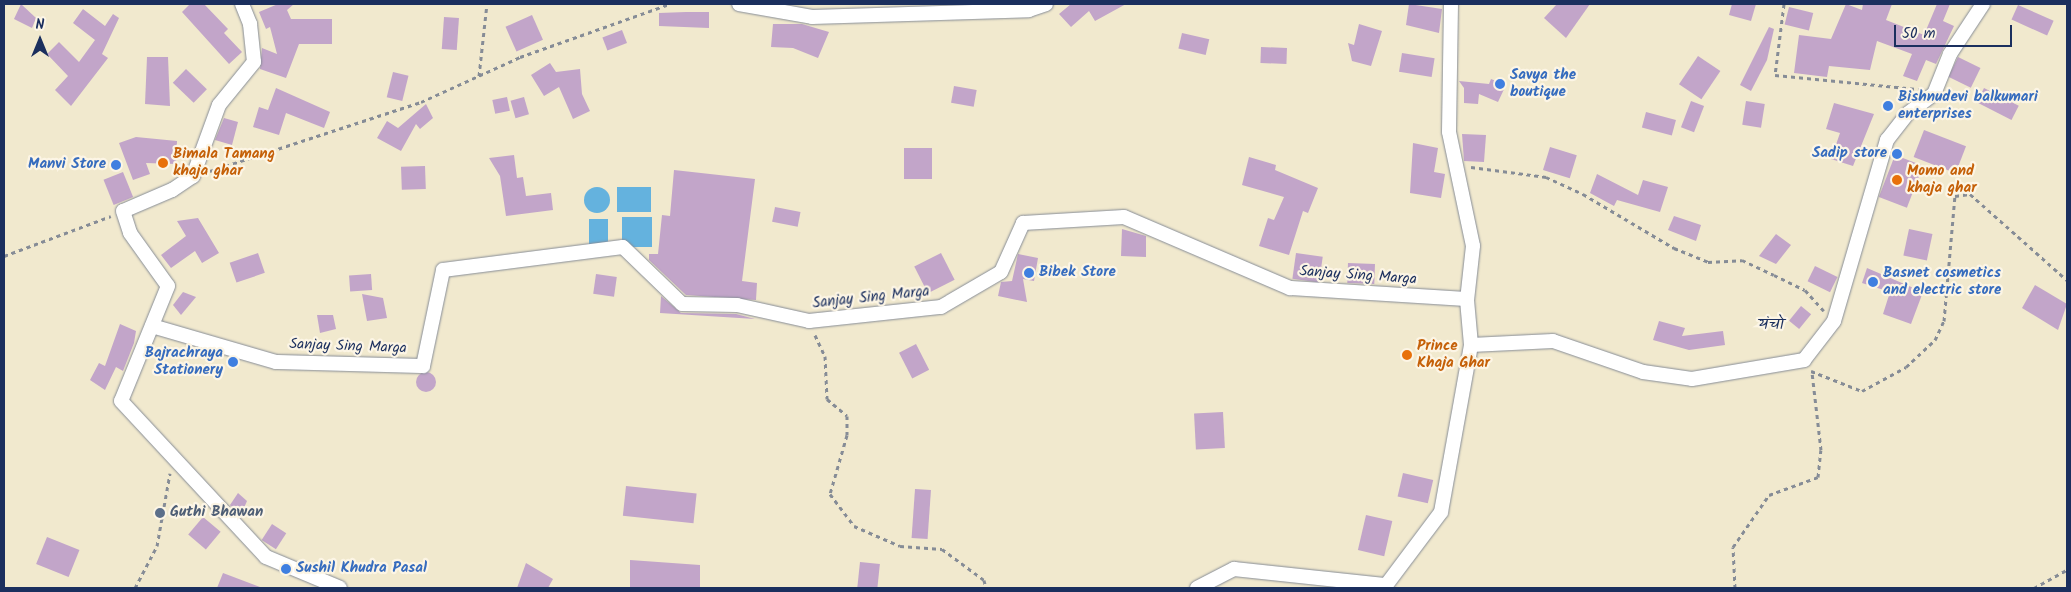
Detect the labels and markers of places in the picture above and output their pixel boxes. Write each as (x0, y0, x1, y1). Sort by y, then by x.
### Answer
place label: Savya the boutique (1510, 66, 1576, 101)
marker: Savya the boutique (1494, 78, 1506, 90)
place label: Bishnudevi balkumari enterprises (1898, 88, 2038, 123)
marker: Bishnudevi balkumari enterprises (1882, 100, 1894, 112)
place label: Bimala Tamang khaja ghar (173, 145, 275, 180)
place label: Sadip store (1812, 145, 1887, 163)
marker: Sadip store (1891, 148, 1903, 160)
place label: Manvi Store (28, 156, 106, 174)
marker: Bimala Tamang khaja ghar (157, 157, 169, 169)
marker: Manvi Store (110, 159, 122, 171)
place label: Momo and khaja ghar (1907, 162, 1977, 197)
marker: Momo and khaja ghar (1891, 174, 1903, 186)
place label: Bibek Store (1039, 264, 1116, 282)
place label: Basnet cosmetics and electric store (1883, 264, 2001, 299)
marker: Bibek Store (1023, 267, 1035, 279)
marker: Basnet cosmetics and electric store (1867, 276, 1879, 288)
place label: Prince Khaja Ghar (1417, 337, 1490, 372)
place label: Bajrachraya Stationery (145, 344, 223, 379)
marker: Prince Khaja Ghar (1401, 349, 1413, 361)
marker: Bajrachraya Stationery (227, 356, 239, 368)
place label: Guthi Bhawan (170, 504, 263, 522)
marker: Guthi Bhawan (154, 507, 166, 519)
place label: Sushil Khudra Pasal (296, 560, 427, 578)
marker: Sushil Khudra Pasal (280, 563, 292, 575)

